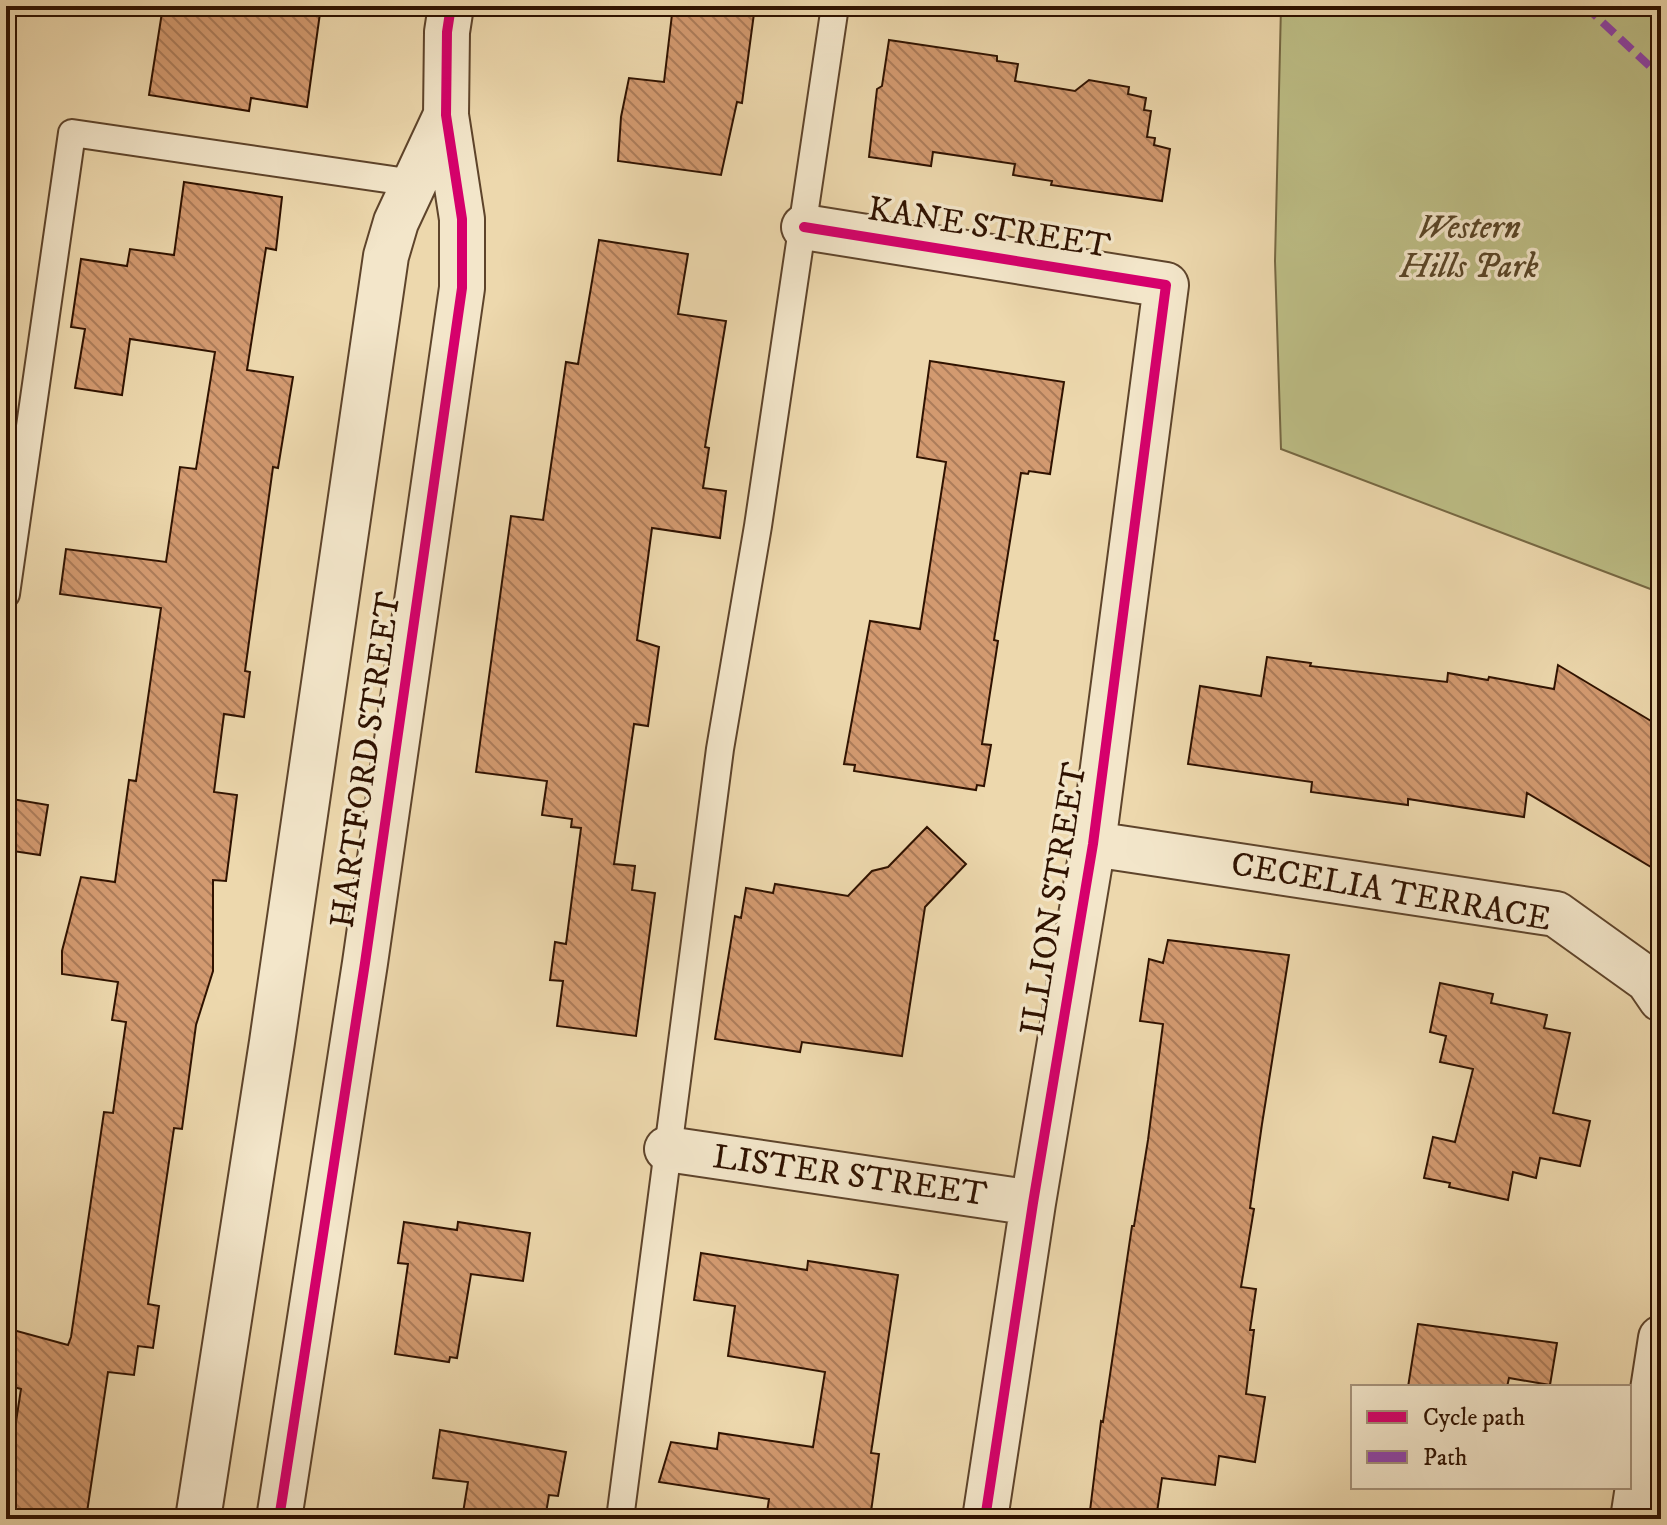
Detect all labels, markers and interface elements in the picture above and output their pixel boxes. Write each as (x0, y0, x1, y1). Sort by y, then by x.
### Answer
street label: KANE STREET (865, 188, 1113, 268)
park label: Western Hills Park (1398, 207, 1539, 288)
street label: HARTFORD STREET (322, 589, 410, 931)
street label: ILLION STREET (1012, 759, 1096, 1038)
street label: CECELIA TERRACE (1228, 843, 1554, 941)
street label: LISTER STREET (710, 1136, 990, 1216)
legend (1351, 1385, 1631, 1489)
text: Cycle path (1423, 1403, 1525, 1433)
text: Path (1423, 1443, 1468, 1473)

